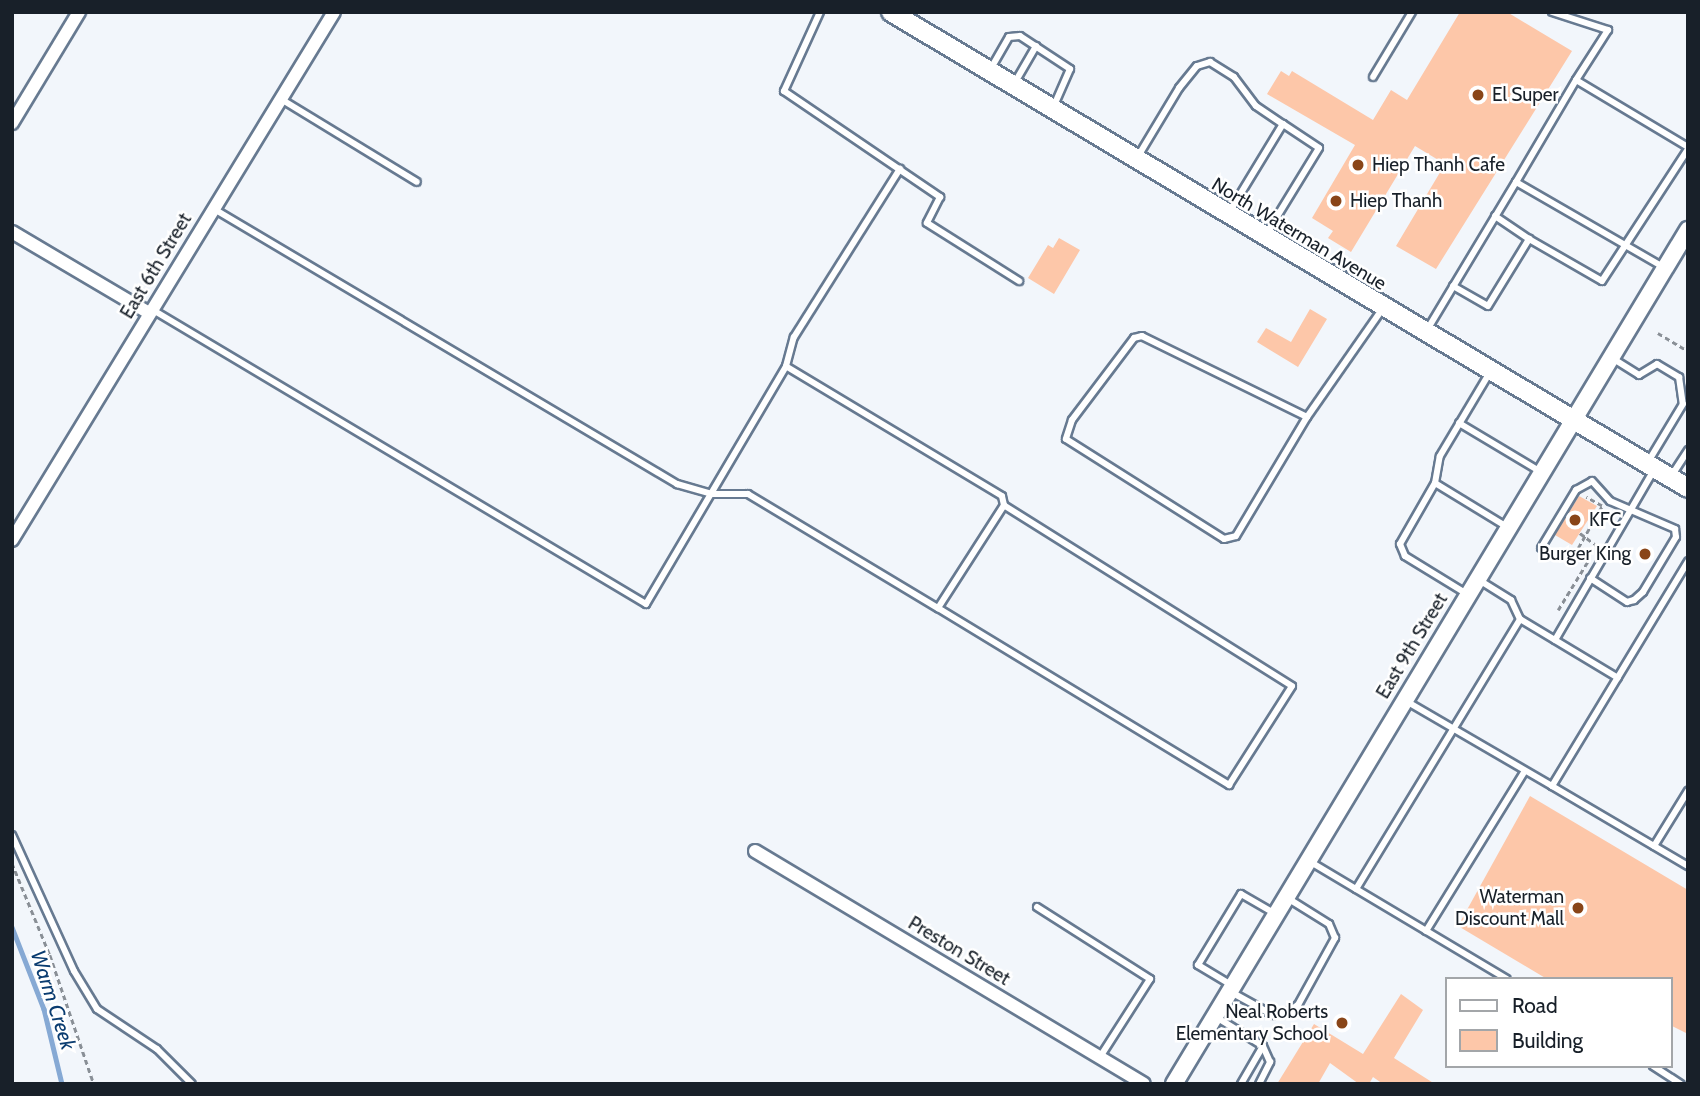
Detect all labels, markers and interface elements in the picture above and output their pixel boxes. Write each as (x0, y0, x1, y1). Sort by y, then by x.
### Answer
place label: El Super (1492, 84, 1559, 106)
marker: El Super (1470, 87, 1486, 103)
place label: Hiep Thanh Cafe (1372, 154, 1505, 176)
marker: Hiep Thanh Cafe (1350, 157, 1366, 173)
street label: North Waterman Avenue (1208, 173, 1390, 295)
place label: Hiep Thanh (1350, 190, 1442, 212)
marker: Hiep Thanh (1328, 193, 1344, 209)
street label: East 6th Street (116, 209, 196, 323)
place label: KFC (1589, 509, 1621, 531)
marker: KFC (1567, 512, 1583, 528)
place label: Burger King (1539, 543, 1631, 565)
marker: Burger King (1637, 546, 1653, 562)
street label: East 9th Street (1372, 589, 1452, 703)
place label: Waterman Discount Mall (1455, 886, 1564, 930)
marker: Waterman Discount Mall (1570, 900, 1586, 916)
street label: Preston Street (904, 912, 1014, 990)
water label: Warm Creek (25, 947, 81, 1053)
legend (1444, 977, 1672, 1068)
text: Road (1512, 993, 1558, 1018)
place label: Neal Roberts Elementary School (1176, 1001, 1328, 1045)
marker: Neal Roberts Elementary School (1334, 1015, 1350, 1031)
text: Building (1512, 1028, 1583, 1053)

